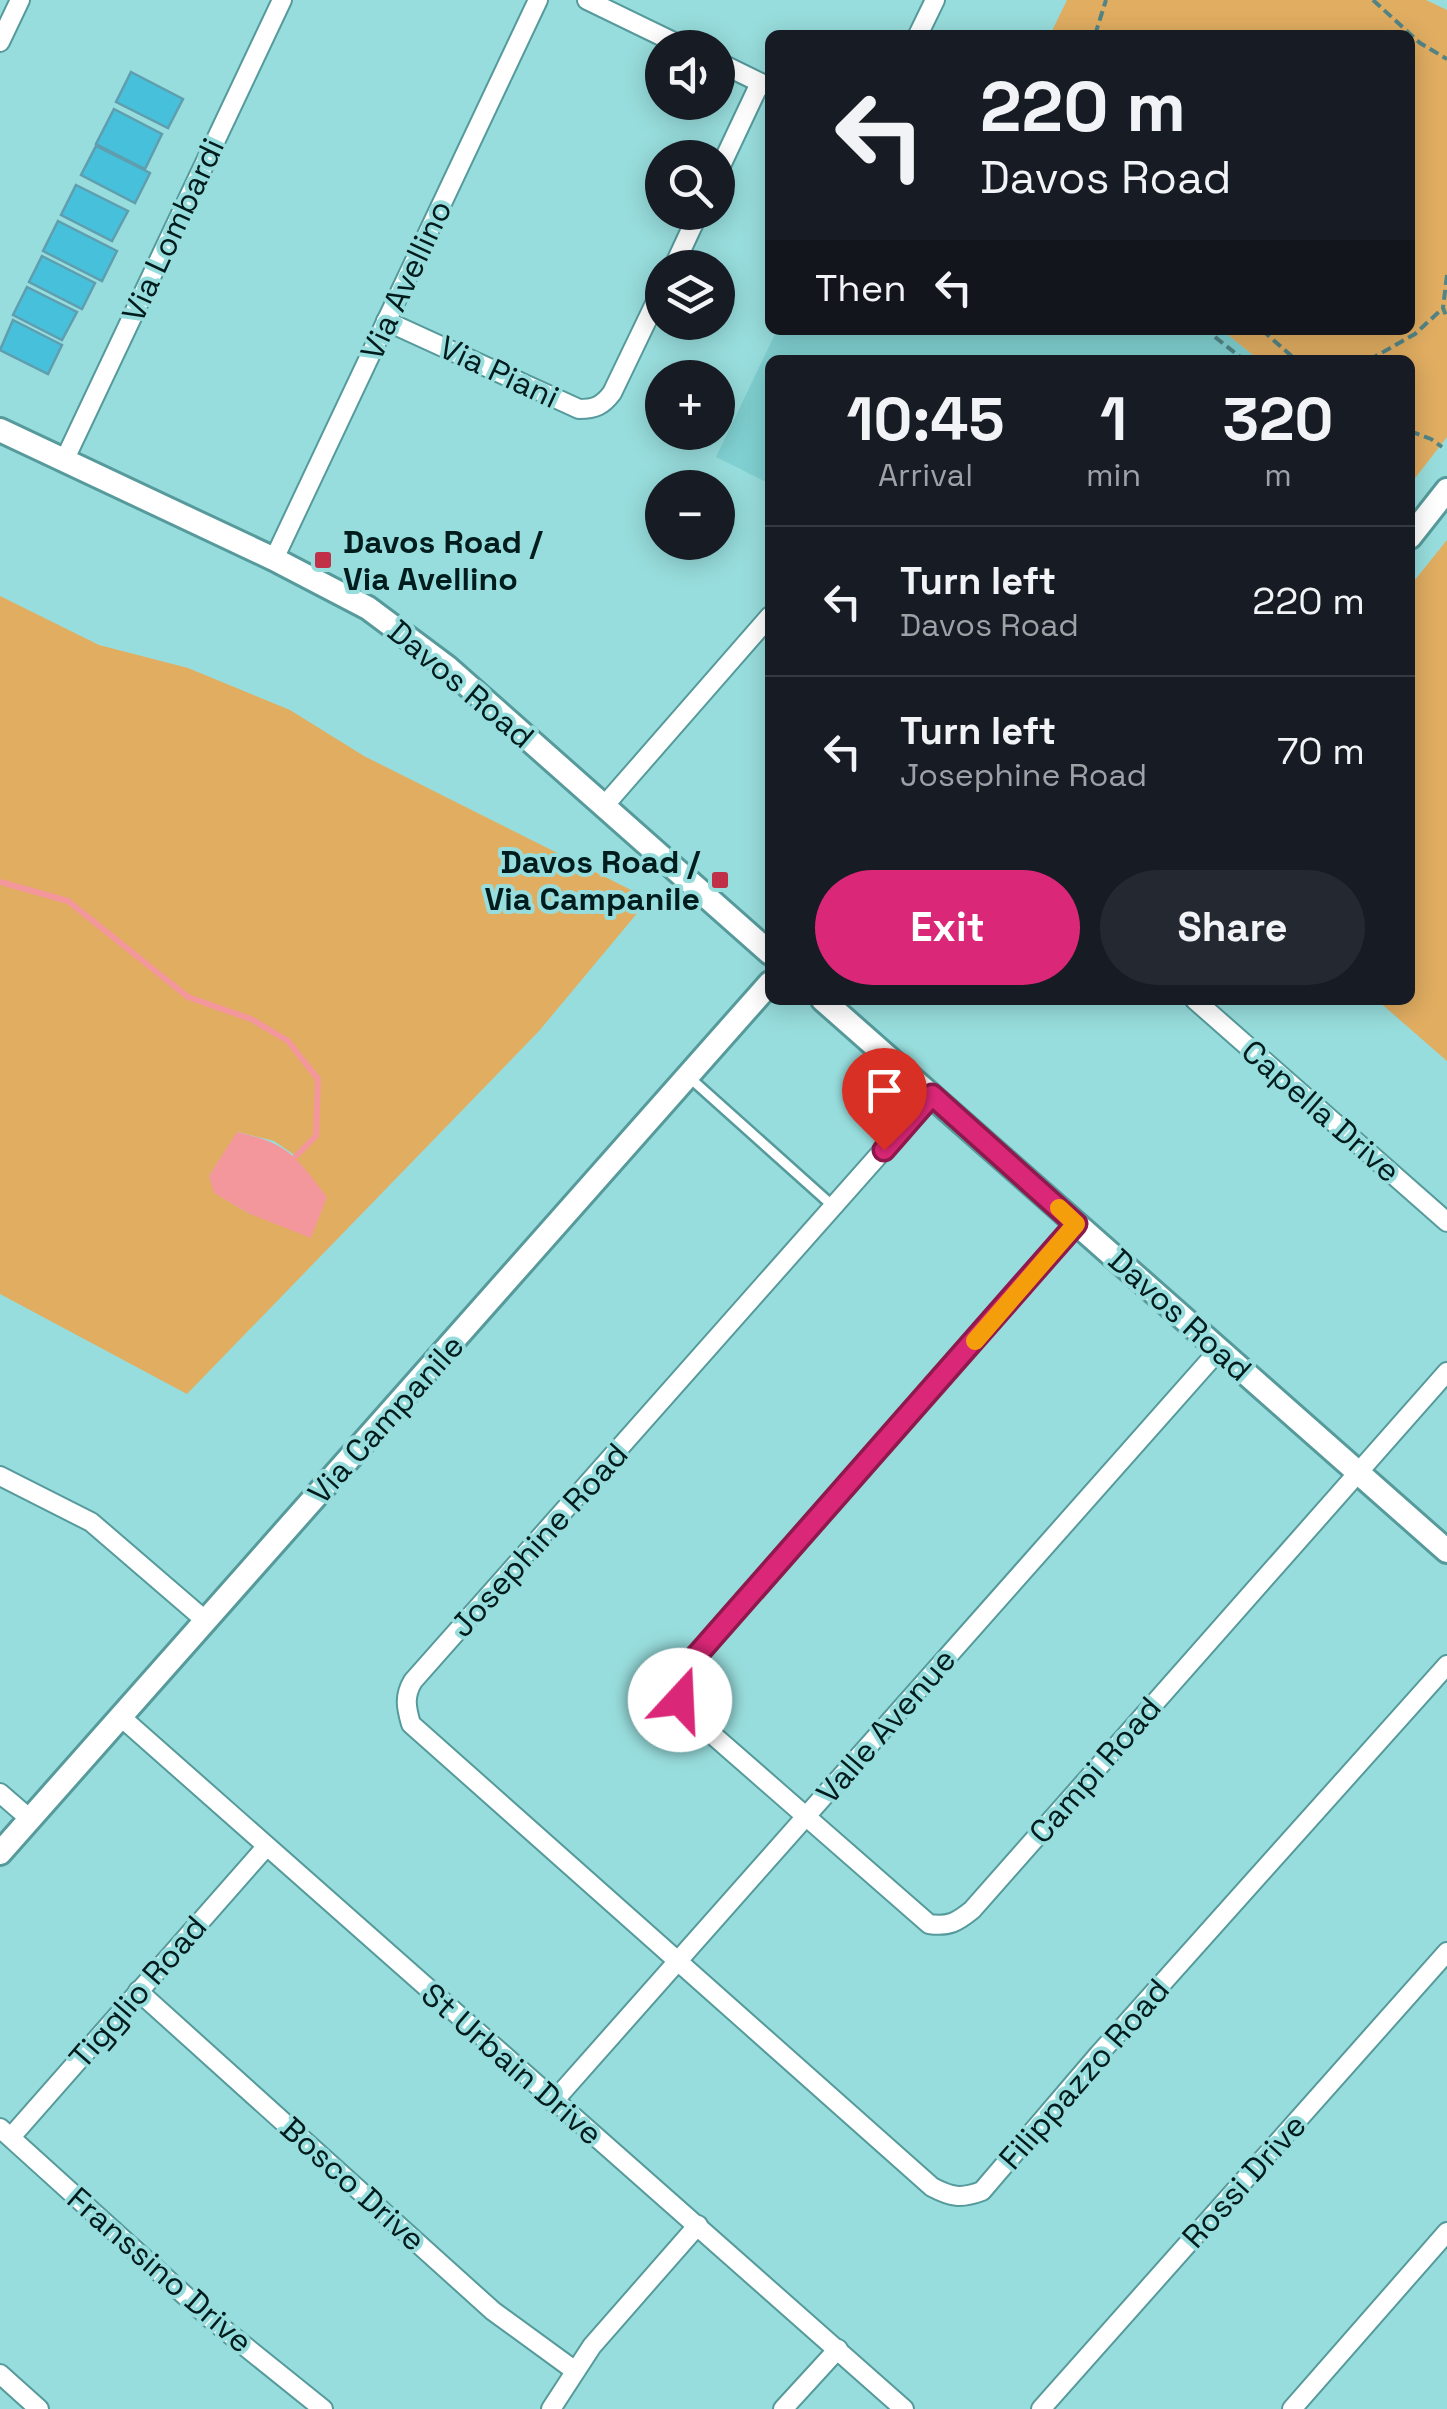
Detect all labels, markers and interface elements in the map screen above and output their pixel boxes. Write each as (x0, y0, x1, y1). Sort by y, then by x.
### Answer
map controls (645, 30, 735, 560)
button: sound (645, 30, 735, 120)
text: 220 m (980, 62, 1186, 151)
icon: left (815, 70, 945, 200)
street label: Via Lombardi (113, 132, 233, 328)
button: search (645, 140, 735, 230)
text: Davos Road (980, 149, 1231, 206)
street label: Via Avellino (352, 194, 460, 366)
button: layers (645, 250, 735, 340)
icon: left (926, 260, 981, 315)
text: Then (815, 264, 906, 312)
street label: Via Piani (433, 327, 565, 417)
button: + (645, 360, 735, 450)
text: 10:45 (846, 381, 1005, 458)
text: 1 (1100, 381, 1127, 458)
text: 320 (1222, 381, 1333, 458)
text: Arrival (878, 455, 973, 495)
text: min (1086, 455, 1141, 495)
text: m (1264, 455, 1292, 495)
button: − (645, 470, 735, 560)
place label: Davos Road / Via Avellino (343, 522, 543, 599)
marker: Davos Road / Via Avellino (312, 549, 334, 571)
text: Turn left (900, 557, 1056, 605)
icon: left (815, 574, 870, 629)
text: 220 m (1252, 577, 1365, 625)
text: Davos Road (900, 605, 1079, 645)
street label: Davos Road (380, 611, 542, 757)
text: Turn left (900, 707, 1056, 755)
icon: left (815, 724, 870, 779)
text: 70 m (1277, 727, 1365, 775)
text: Josephine Road (900, 755, 1147, 795)
place label: Davos Road / Via Campanile (485, 842, 701, 919)
marker: Davos Road / Via Campanile (709, 869, 731, 891)
button: Exit (815, 870, 1080, 985)
button: Share (1100, 870, 1365, 985)
street label: Capella Drive (1233, 1031, 1409, 1191)
pin (842, 1048, 927, 1151)
icon: arrive (857, 1063, 912, 1118)
street label: Davos Road (1100, 1240, 1260, 1390)
street label: Via Campanile (300, 1326, 472, 1512)
street label: Josephine Road (441, 1435, 637, 1645)
street label: Valle Avenue (808, 1640, 964, 1812)
position arrow (628, 1648, 732, 1752)
street label: Campi Road (1020, 1688, 1170, 1852)
street label: Tigglio Road (61, 1907, 215, 2077)
street label: Filippazzo Road (990, 1970, 1178, 2178)
street label: St Urbain Drive (413, 1974, 611, 2154)
street label: Rossi Drive (1173, 2106, 1315, 2256)
street label: Bosco Drive (272, 2108, 434, 2260)
street label: Franssino Drive (59, 2179, 261, 2361)

